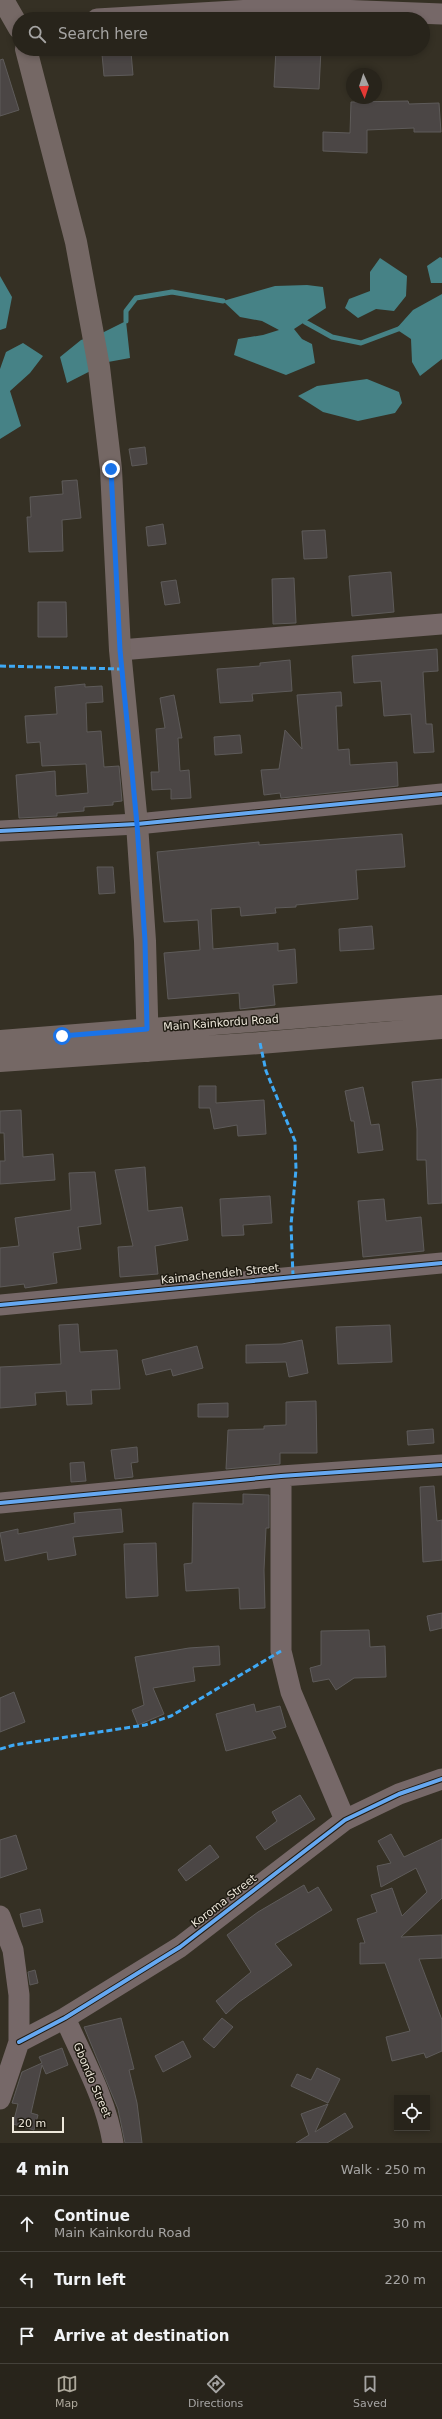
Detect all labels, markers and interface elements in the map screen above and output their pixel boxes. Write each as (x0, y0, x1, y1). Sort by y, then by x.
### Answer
search box (12, 12, 430, 56)
icon: search (26, 23, 48, 45)
text: Search here (58, 25, 148, 43)
north arrow (346, 68, 382, 104)
route end (102, 460, 120, 478)
street label: Main Kainkordu Road (163, 1012, 279, 1034)
route start (53, 1027, 71, 1045)
street label: Kaimachendeh Street (160, 1261, 280, 1287)
street label: Koroma Street (189, 1871, 260, 1930)
street label: Gbondo Street (70, 2041, 114, 2120)
map controls (394, 2095, 430, 2131)
button: locate (394, 2095, 430, 2131)
scale bar (12, 2115, 64, 2134)
text: 20 m (18, 2117, 46, 2130)
text: 4 min (16, 2159, 69, 2179)
text: Walk · 250 m (341, 2162, 426, 2177)
text: Continue (54, 2207, 130, 2225)
icon: ahead (16, 2213, 38, 2235)
text: 30 m (393, 2216, 426, 2231)
text: Main Kainkordu Road (54, 2225, 191, 2240)
icon: left (16, 2269, 38, 2291)
text: Turn left (54, 2271, 126, 2289)
text: 220 m (384, 2272, 426, 2287)
icon: arrive (16, 2325, 38, 2347)
text: Arrive at destination (54, 2327, 229, 2345)
tab: Map (55, 2373, 78, 2410)
tab: Directions (188, 2373, 243, 2410)
tab: Saved (353, 2373, 387, 2410)

